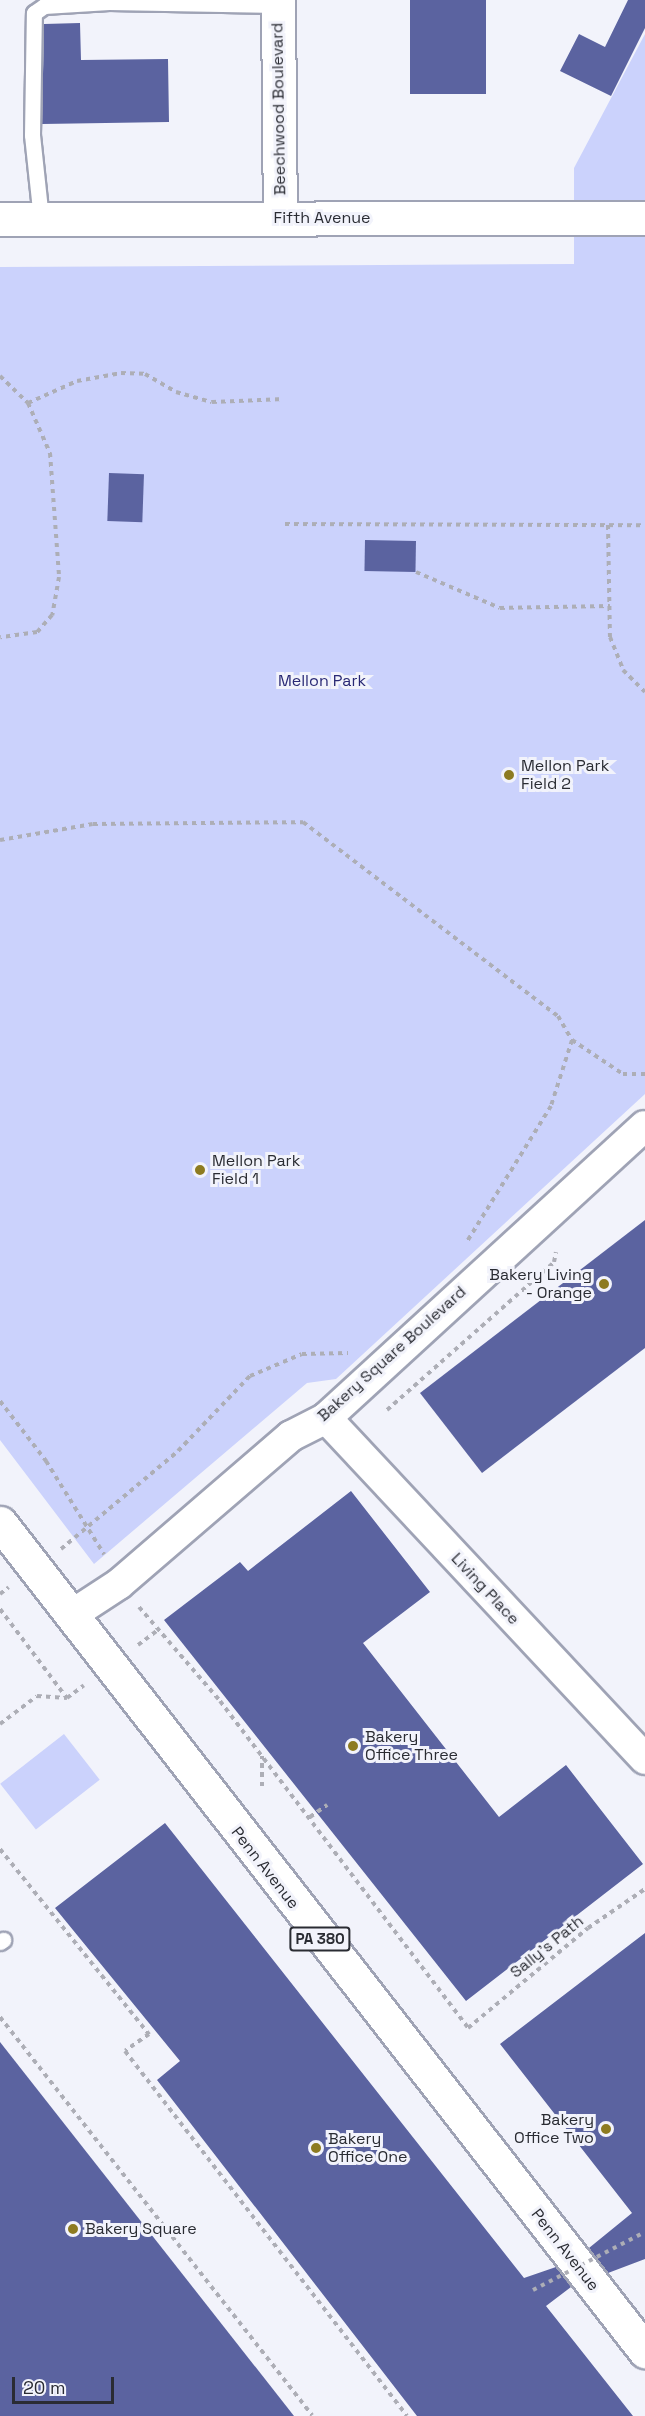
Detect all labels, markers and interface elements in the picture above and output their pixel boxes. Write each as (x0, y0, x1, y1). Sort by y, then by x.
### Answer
street label: Beechwood Boulevard (268, 23, 290, 195)
street label: Fifth Avenue (273, 208, 371, 228)
park label: Mellon Park (278, 671, 366, 691)
place label: Mellon Park Field 2 (521, 756, 609, 794)
marker: Mellon Park Field 2 (502, 768, 516, 782)
place label: Mellon Park Field 1 (212, 1151, 300, 1189)
marker: Mellon Park Field 1 (193, 1163, 207, 1177)
place label: Bakery Living - Orange (489, 1265, 592, 1303)
marker: Bakery Living - Orange (597, 1277, 611, 1291)
street label: Bakery Square Boulevard (314, 1282, 470, 1426)
street label: Living Place (447, 1549, 523, 1629)
place label: Bakery Office Three (365, 1727, 459, 1765)
marker: Bakery Office Three (346, 1739, 360, 1753)
street label: Penn Avenue (227, 1823, 303, 1913)
street label: Sally's Path (507, 1912, 587, 1982)
road number: PA 380 (288, 1927, 352, 1951)
place label: Bakery Office Two (514, 2110, 594, 2148)
marker: Bakery Office Two (599, 2122, 613, 2136)
place label: Bakery Office One (328, 2129, 408, 2167)
marker: Bakery Office One (309, 2141, 323, 2155)
street label: Penn Avenue (527, 2205, 603, 2295)
place label: Bakery Square (85, 2219, 197, 2239)
marker: Bakery Square (66, 2222, 80, 2236)
scale bar (15, 2365, 117, 2403)
text: 20 m (23, 2376, 66, 2399)

